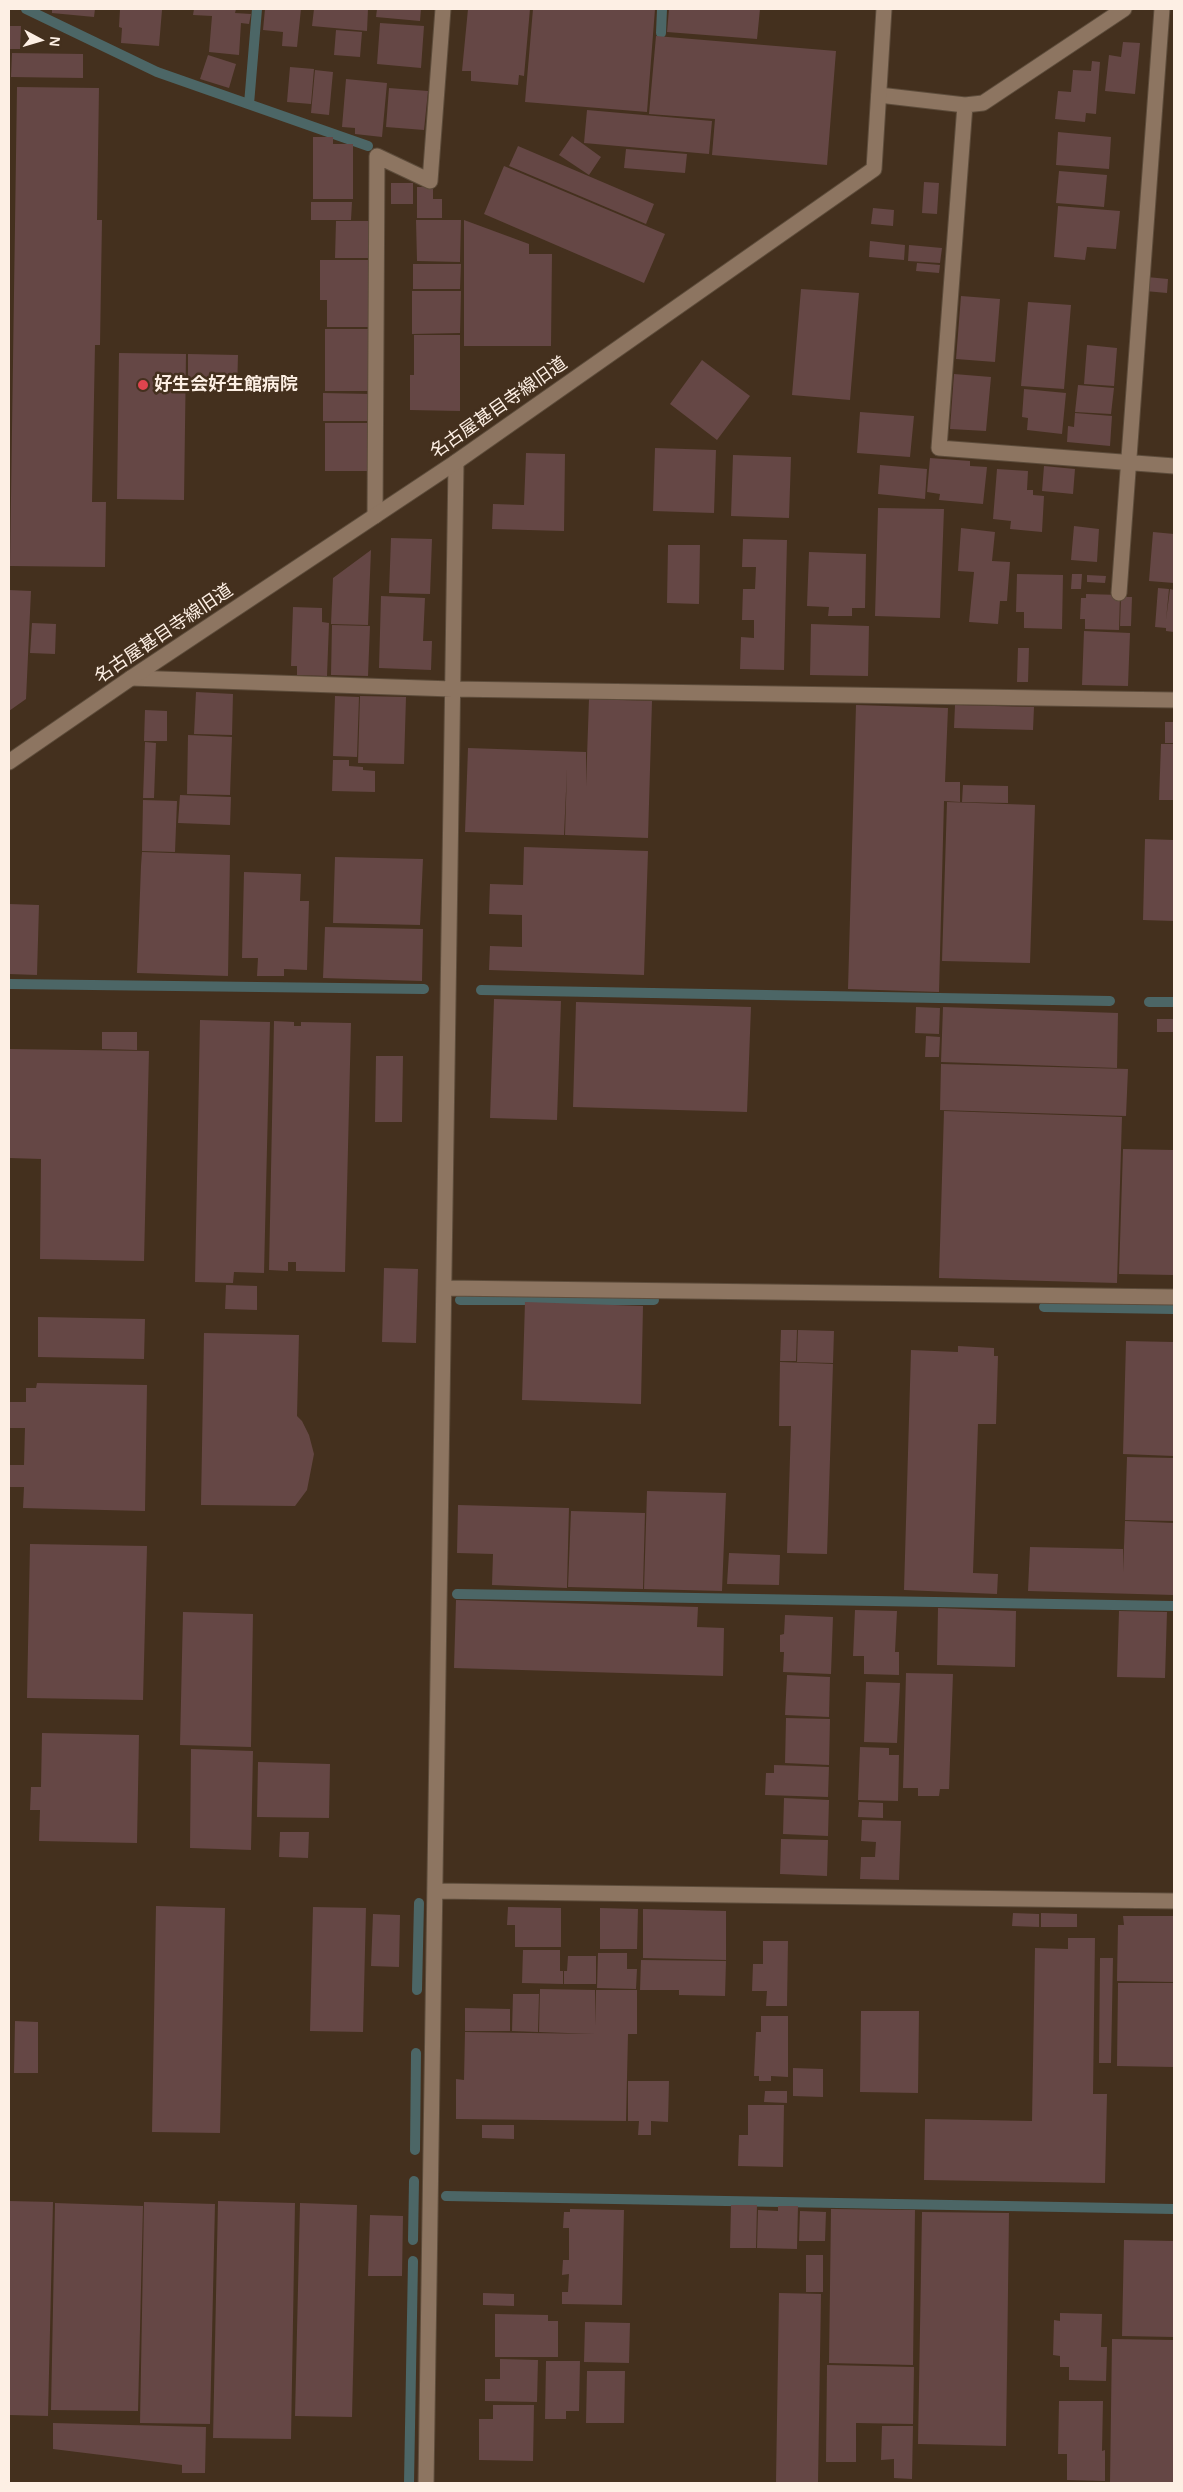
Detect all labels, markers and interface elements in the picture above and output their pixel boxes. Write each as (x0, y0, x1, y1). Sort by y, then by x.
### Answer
north arrow (15, 15, 65, 65)
text: N (46, 36, 63, 47)
street label: 名古屋甚目寺線旧道 (426, 353, 572, 463)
place label: 好生会好生館病院 (154, 374, 298, 396)
marker: 好生会好生館病院 (136, 378, 150, 392)
street label: 名古屋甚目寺線旧道 (91, 580, 237, 688)

